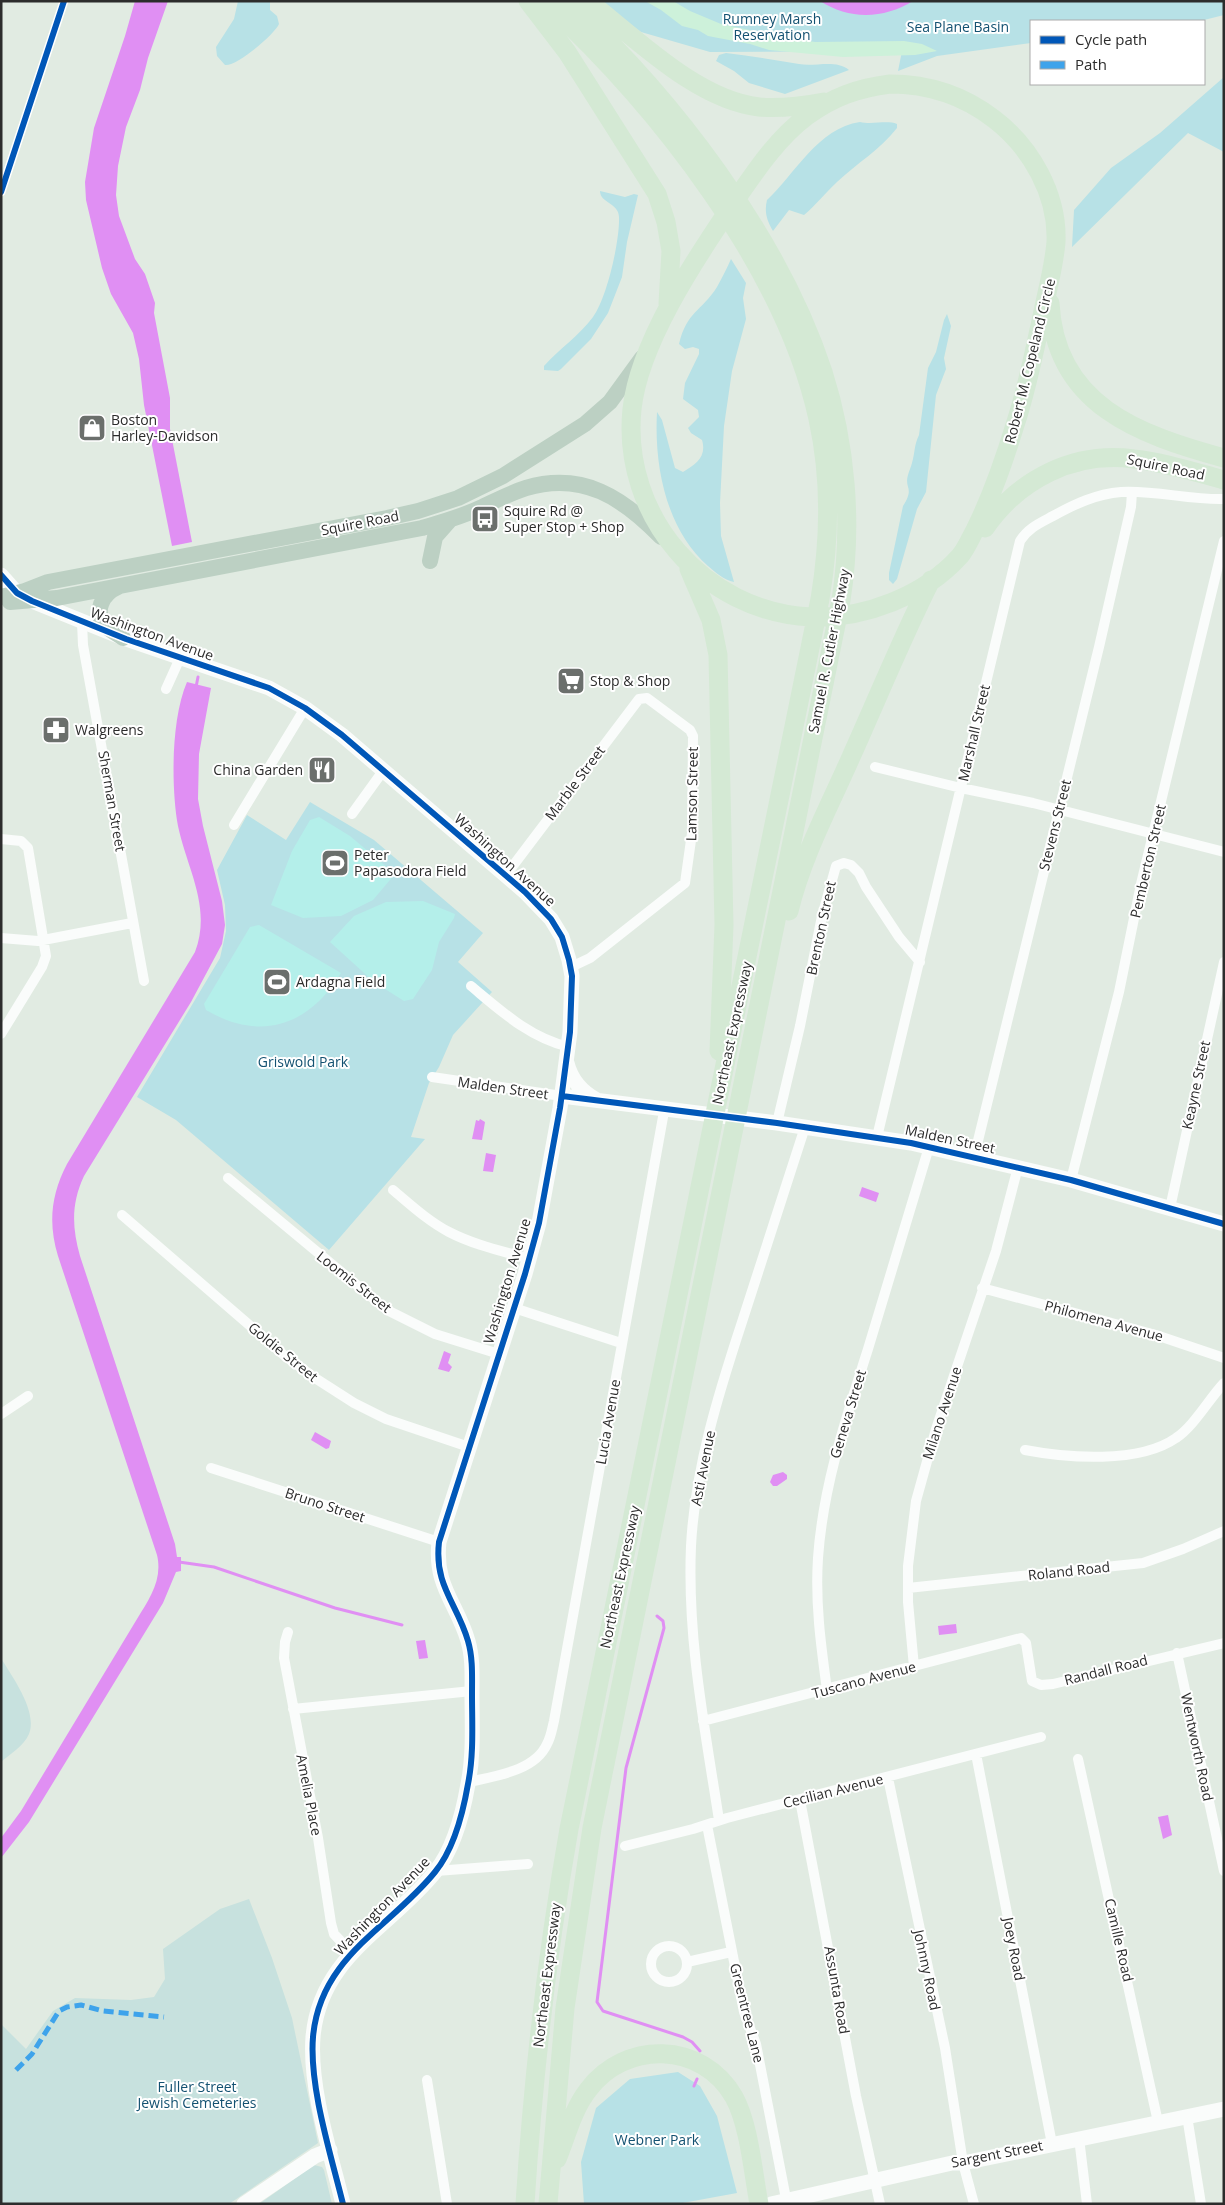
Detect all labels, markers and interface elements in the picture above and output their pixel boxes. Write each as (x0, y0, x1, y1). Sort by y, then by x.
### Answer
park label: Rumney Marsh Reservation (723, 9, 821, 44)
park label: Sea Plane Basin (907, 17, 1009, 36)
legend (1030, 20, 1205, 85)
text: Cycle path (1075, 29, 1147, 49)
text: Path (1075, 54, 1107, 74)
street label: Robert M. Copeland Circle (1000, 276, 1059, 446)
place label: Boston Harley-Davidson (111, 410, 218, 445)
shop icon: Boston Harley-Davidson (77, 413, 107, 443)
street label: Squire Road (1125, 449, 1207, 484)
place label: Squire Rd @ Super Stop + Shop (504, 501, 624, 536)
bus stop icon: Squire Rd @ Super Stop + Shop (470, 504, 500, 534)
street label: Squire Road (319, 506, 400, 539)
street label: Samuel R. Cutler Highway (803, 566, 854, 735)
street label: Washington Avenue (88, 602, 217, 665)
supermarket icon: Stop & Shop (556, 666, 586, 696)
place label: Stop & Shop (590, 671, 670, 690)
street label: Marshall Street (953, 683, 994, 783)
pharmacy icon: Walgreens (41, 715, 71, 745)
place label: Walgreens (75, 720, 144, 739)
street label: Marble Street (540, 742, 609, 824)
street label: Lamson Street (681, 747, 702, 841)
street label: Sherman Street (94, 749, 131, 853)
restaurant icon: China Garden (307, 755, 337, 785)
place label: China Garden (213, 760, 303, 779)
street label: Stevens Street (1034, 777, 1075, 872)
street label: Pemberton Street (1125, 802, 1170, 920)
street label: Washington Avenue (451, 809, 560, 910)
place label: Peter Papasodora Field (354, 845, 467, 880)
sports icon: Peter Papasodora Field (320, 848, 350, 878)
street label: Brenton Street (801, 879, 840, 977)
street label: Northeast Expressway (707, 959, 756, 1106)
sports icon: Ardagna Field (262, 967, 292, 997)
place label: Ardagna Field (296, 972, 385, 991)
street label: Keayne Street (1177, 1039, 1214, 1131)
park label: Griswold Park (258, 1052, 349, 1071)
street label: Malden Street (456, 1072, 550, 1103)
street label: Malden Street (903, 1120, 997, 1157)
street label: Washington Avenue (478, 1216, 535, 1346)
street label: Loomis Street (313, 1246, 396, 1317)
street label: Philomena Avenue (1043, 1296, 1166, 1346)
street label: Goldie Street (244, 1318, 322, 1386)
street label: Milano Avenue (918, 1364, 966, 1462)
street label: Geneva Street (825, 1367, 870, 1461)
street label: Lucia Avenue (591, 1378, 624, 1466)
street label: Asti Avenue (686, 1428, 719, 1507)
street label: Bruno Street (283, 1483, 368, 1526)
street label: Northeast Expressway (595, 1503, 644, 1650)
street label: Roland Road (1027, 1557, 1111, 1584)
street label: Randall Road (1062, 1650, 1150, 1689)
street label: Tuscano Avenue (810, 1656, 918, 1703)
street label: Wentworth Road (1177, 1691, 1218, 1803)
street label: Amelia Place (292, 1753, 327, 1837)
street label: Cecilian Avenue (781, 1769, 885, 1812)
street label: Washington Avenue (330, 1852, 434, 1959)
street label: Camille Road (1101, 1896, 1138, 1983)
street label: Northeast Expressway (528, 1901, 565, 2048)
street label: Joey Road (999, 1914, 1030, 1982)
street label: Johnny Road (909, 1926, 945, 2012)
street label: Assunta Road (820, 1944, 855, 2035)
street label: Greentree Lane (726, 1961, 769, 2065)
park label: Fuller Street Jewish Cemeteries (135, 2077, 257, 2112)
park label: Webner Park (615, 2130, 700, 2149)
street label: Sargent Street (949, 2135, 1044, 2172)

